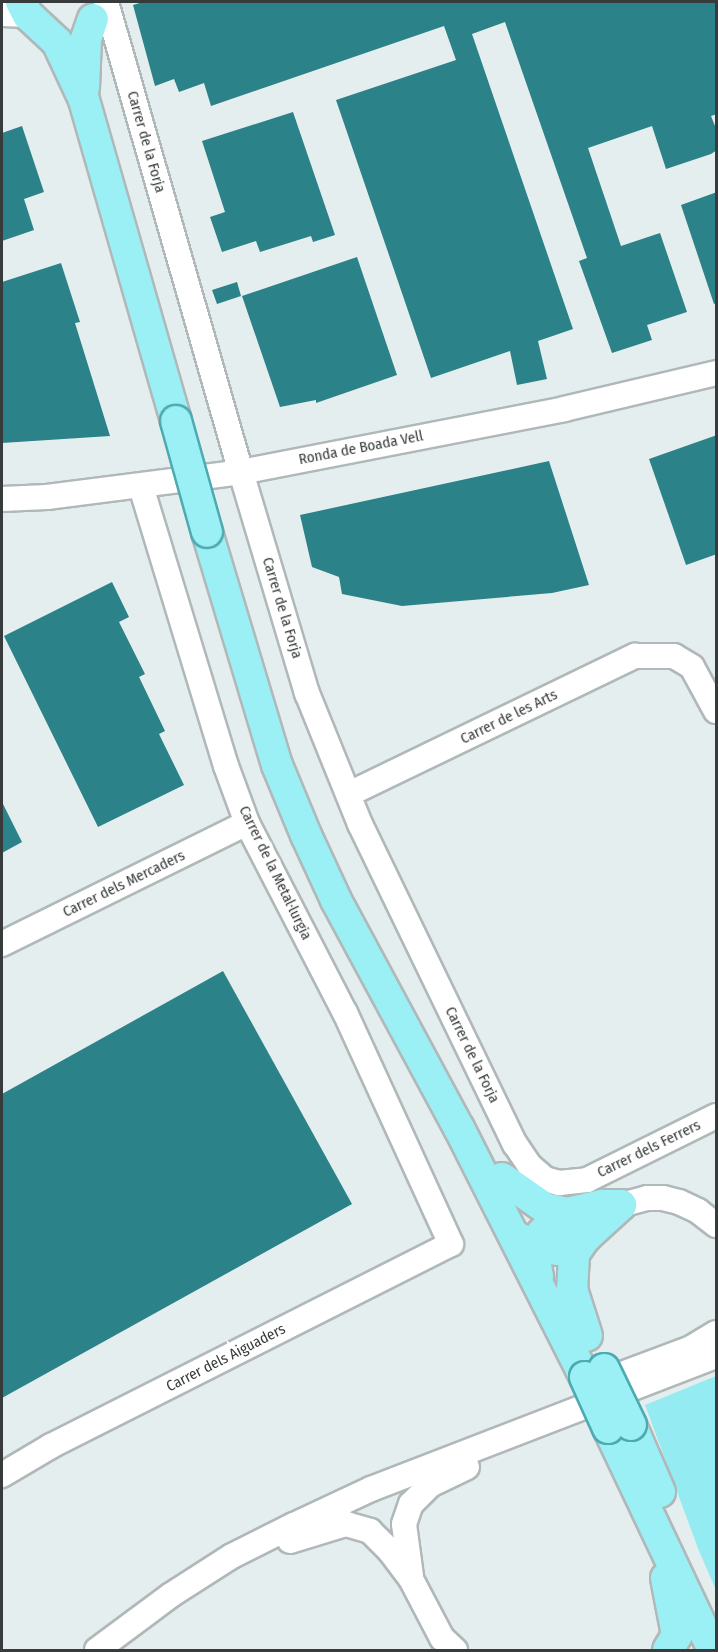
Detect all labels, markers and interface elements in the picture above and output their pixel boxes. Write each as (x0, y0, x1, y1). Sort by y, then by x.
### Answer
street label: Carrer de la Forja (123, 89, 169, 195)
street label: Ronda de Boada Vell (297, 427, 425, 469)
street label: Carrer de la Forja (258, 555, 306, 661)
street label: Carrer de les Arts (458, 686, 560, 748)
street label: Carrer de la Metal·lurgia (235, 803, 315, 943)
street label: Carrer dels Mercaders (60, 847, 188, 921)
street label: Carrer de la Forja (441, 1004, 503, 1106)
street label: Carrer dels Ferrers (594, 1116, 704, 1182)
street label: Carrer dels Aiguaders (164, 1320, 288, 1396)

